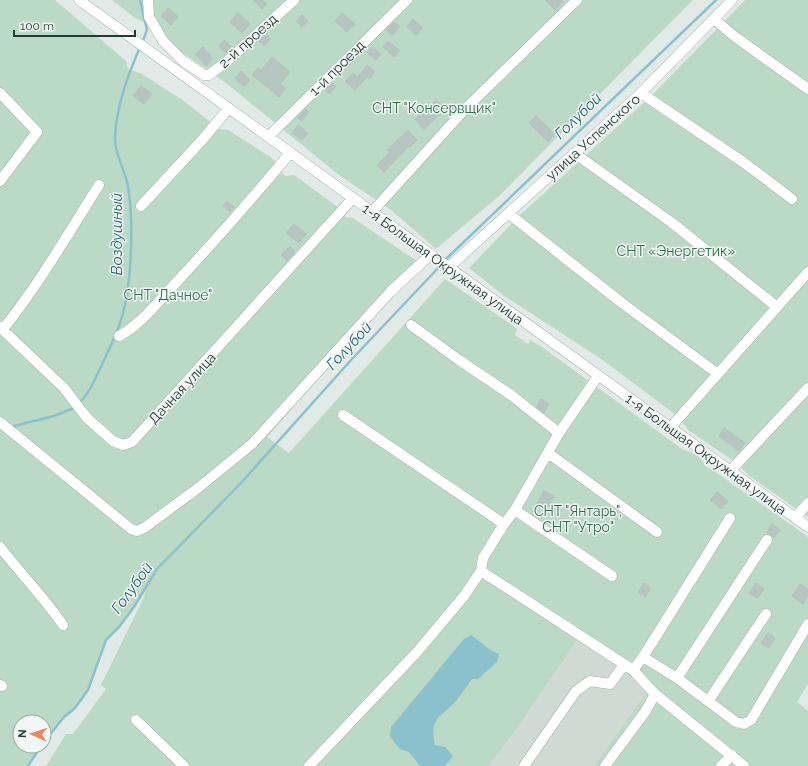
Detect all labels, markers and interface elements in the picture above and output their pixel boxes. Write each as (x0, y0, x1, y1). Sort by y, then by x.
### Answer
street label: 2-й проезд (216, 11, 280, 71)
scale bar (14, 12, 135, 38)
text: 100 m (20, 19, 54, 33)
street label: 1-й проезд (306, 37, 368, 99)
water label: Голубой (551, 89, 606, 143)
street label: улица Успенского (543, 91, 643, 183)
park label: СНТ "Консервщик" (372, 100, 496, 116)
water label: Воздушный (108, 192, 126, 275)
street label: 1-я Большая Окружная улица (359, 200, 527, 328)
park label: СНТ «Энергетик» (617, 243, 735, 259)
park label: СНТ "Дачное" (124, 287, 212, 303)
water label: Голубой (322, 318, 376, 374)
street label: Дачная улица (145, 349, 219, 427)
street label: 1-я Большая Окружная улица (622, 390, 790, 518)
park label: СНТ "Янтарь", СНТ "Утро" (534, 503, 622, 535)
water label: Голубой (108, 559, 157, 617)
north arrow (12, 714, 52, 754)
text: N (16, 729, 29, 738)

